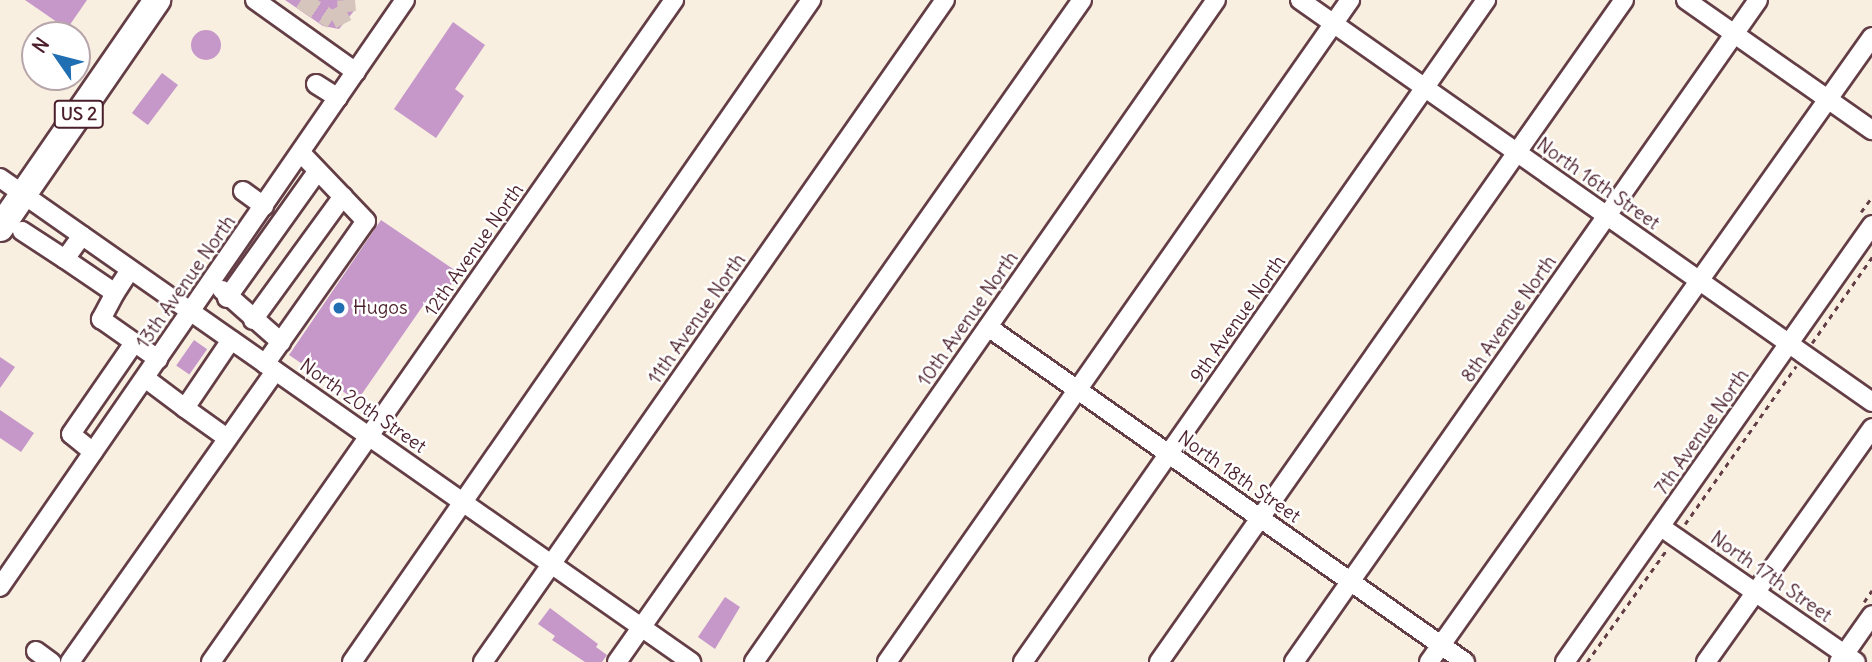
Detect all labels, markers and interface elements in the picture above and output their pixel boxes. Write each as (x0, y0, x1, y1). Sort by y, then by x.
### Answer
north arrow (21, 21, 91, 91)
text: N (27, 33, 54, 57)
road number: US 2 (53, 100, 105, 128)
street label: North 16th Street (1532, 133, 1664, 235)
street label: 12th Avenue North (420, 179, 528, 321)
street label: 13th Avenue North (132, 211, 240, 353)
street label: 10th Avenue North (913, 247, 1023, 391)
street label: 11th Avenue North (644, 249, 750, 389)
street label: 9th Avenue North (1186, 251, 1290, 387)
street label: 8th Avenue North (1457, 251, 1561, 387)
place label: Hugos (353, 297, 408, 319)
marker: Hugos (331, 300, 347, 316)
street label: North 20th Street (296, 354, 430, 458)
street label: 7th Avenue North (1650, 365, 1754, 499)
street label: North 18th Street (1173, 426, 1305, 528)
street label: North 17th Street (1706, 527, 1836, 627)

